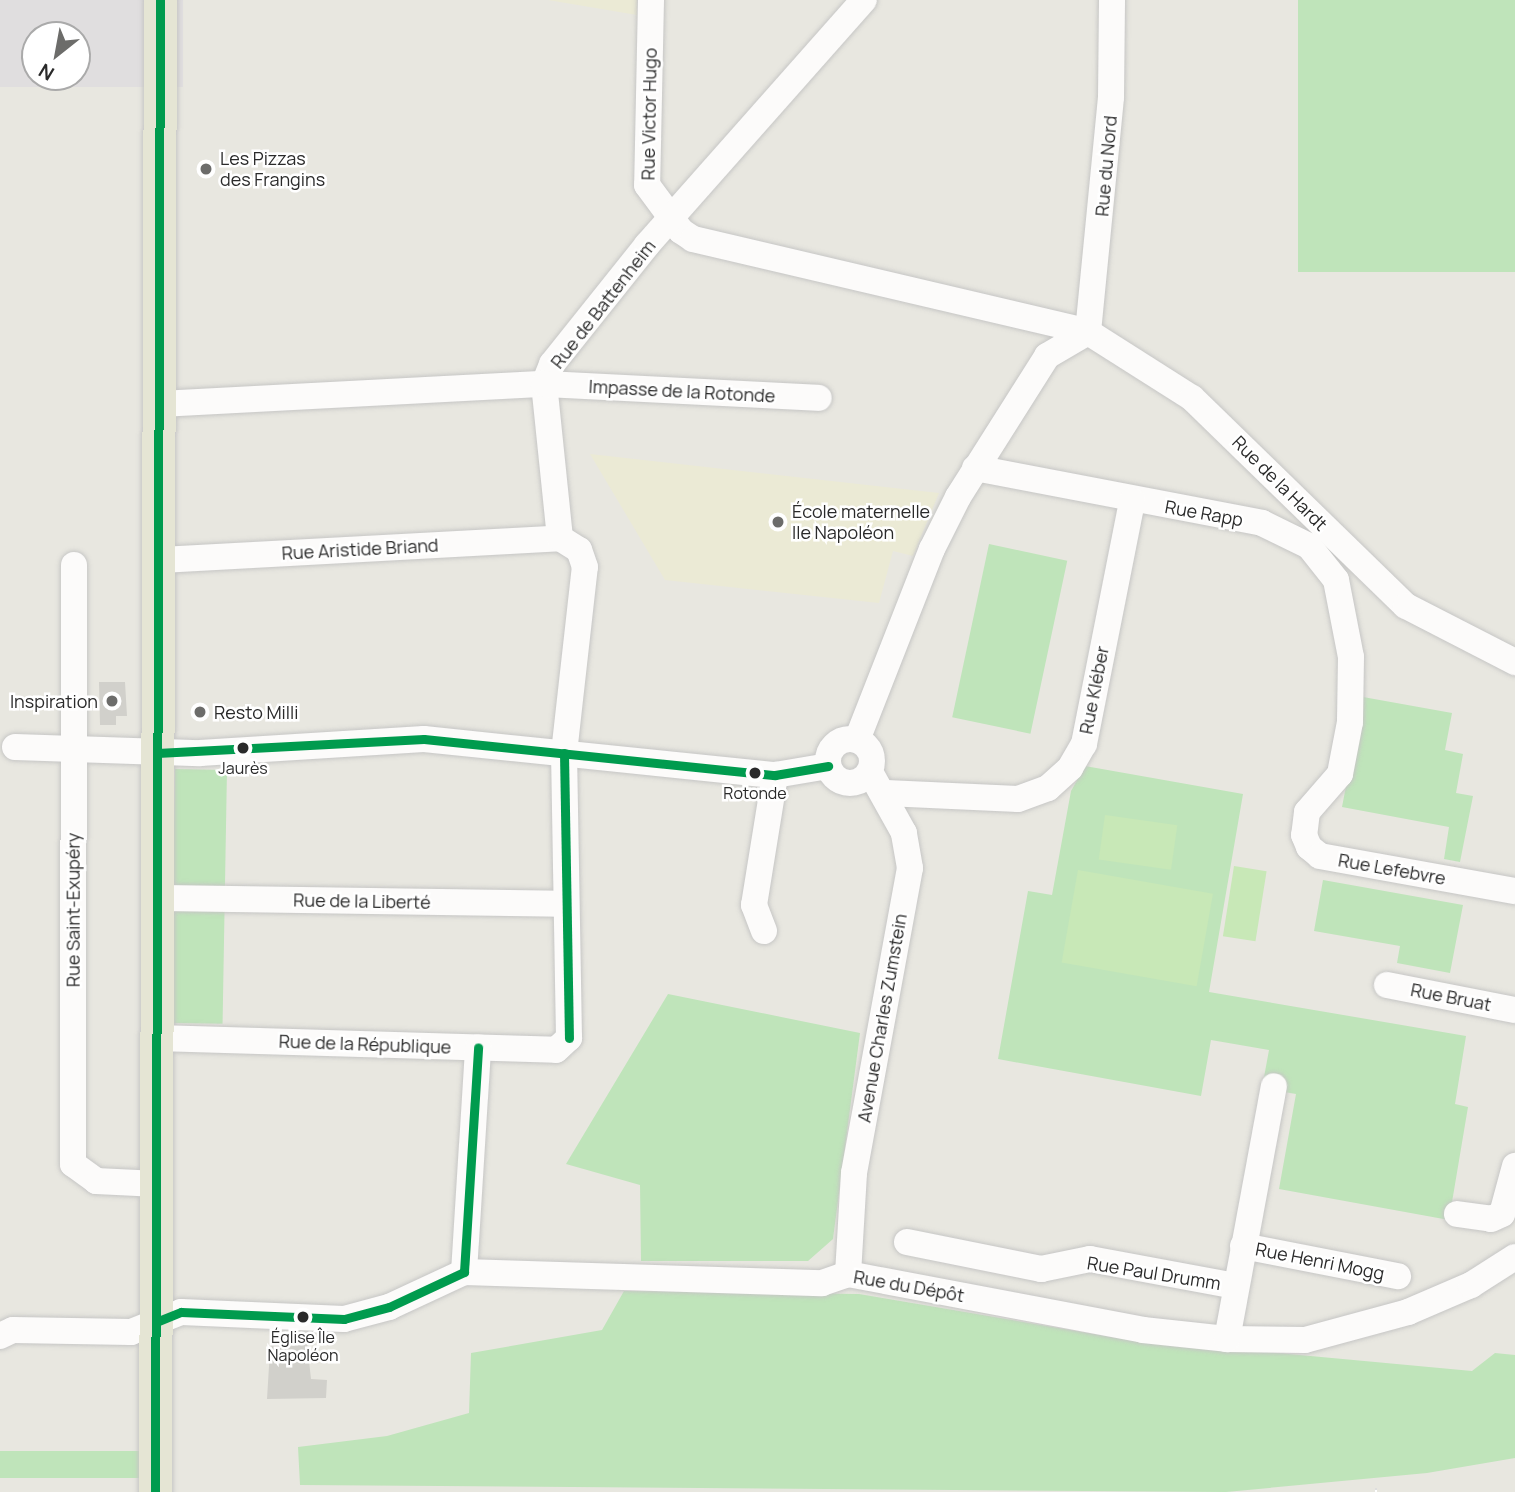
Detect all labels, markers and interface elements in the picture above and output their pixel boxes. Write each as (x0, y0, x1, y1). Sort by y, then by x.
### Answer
north arrow (21, 21, 91, 91)
street label: Rue Victor Hugo (637, 47, 661, 181)
text: N (34, 58, 59, 87)
street label: Rue du Nord (1091, 115, 1121, 217)
place label: Les Pizzas des Frangins (220, 148, 325, 190)
marker: Les Pizzas des Frangins (198, 161, 214, 177)
street label: Rue de Battenheim (546, 236, 660, 372)
street label: Impasse de la Rotonde (588, 375, 776, 407)
street label: Rue de la Hardt (1228, 431, 1332, 535)
street label: Rue Rapp (1163, 496, 1245, 530)
place label: École maternelle Ile Napoléon (792, 501, 930, 544)
marker: École maternelle Ile Napoléon (770, 514, 786, 530)
street label: Rue Aristide Briand (281, 534, 439, 564)
street label: Rue Kléber (1075, 644, 1113, 736)
place label: Inspiration (10, 690, 98, 712)
marker: Inspiration (104, 693, 120, 709)
place label: Resto Milli (214, 701, 298, 723)
marker: Resto Milli (192, 704, 208, 720)
marker: Jaurès (236, 741, 250, 755)
place label: Jaurès (218, 758, 268, 778)
marker: Rotonde (748, 766, 762, 780)
place label: Rotonde (723, 783, 787, 803)
street label: Rue Saint-Exupéry (62, 833, 84, 987)
street label: Rue Lefebvre (1337, 849, 1447, 889)
street label: Rue de la Liberté (293, 889, 431, 913)
street label: Avenue Charles Zumstein (853, 912, 911, 1124)
street label: Rue Bruat (1409, 979, 1493, 1015)
street label: Rue de la République (278, 1030, 452, 1058)
street label: Rue Henri Mogg (1254, 1238, 1386, 1284)
street label: Rue Paul Drumm (1086, 1252, 1222, 1294)
street label: Rue du Dépôt (852, 1266, 966, 1306)
marker: Église Île Napoléon (296, 1310, 310, 1324)
place label: Église Île Napoléon (268, 1327, 338, 1365)

